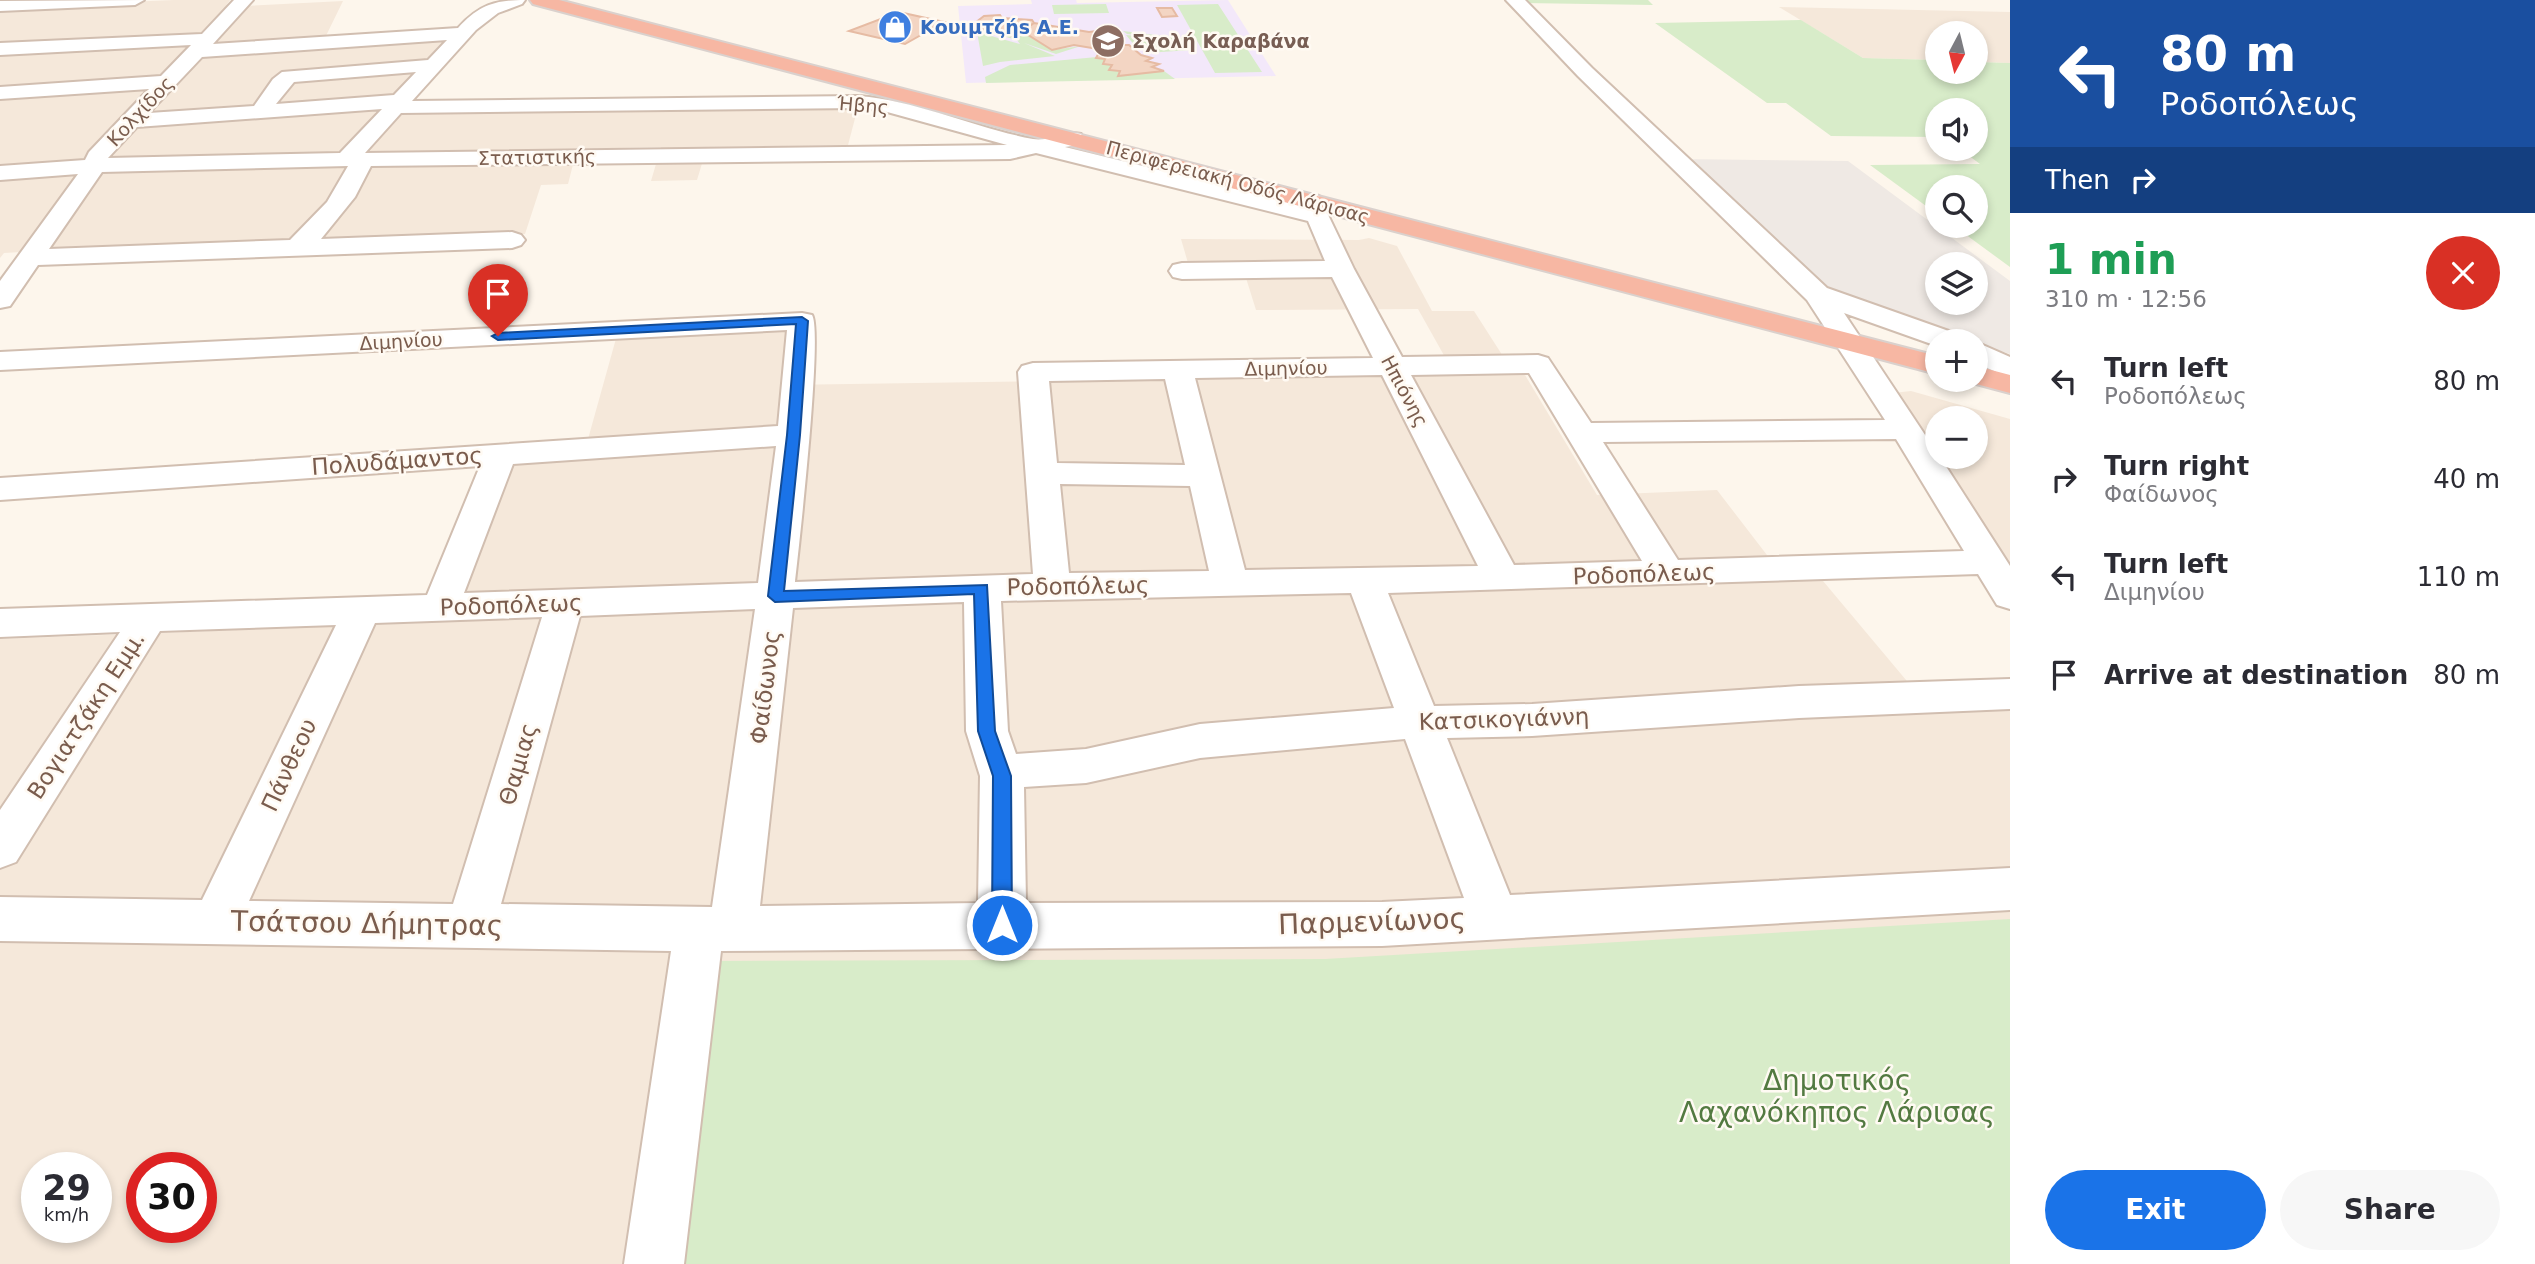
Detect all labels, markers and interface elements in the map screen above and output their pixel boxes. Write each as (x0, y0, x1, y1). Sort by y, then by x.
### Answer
shop icon: Κουιμτζήs Α.Ε. (876, 8, 914, 46)
place label: Κουιμτζήs Α.Ε. (920, 16, 1079, 38)
north arrow (1925, 21, 1988, 84)
map controls (1925, 21, 1988, 469)
school or university icon: Σχολή Καραβάνα (1089, 22, 1127, 60)
text: 80 m (2160, 26, 2296, 83)
icon: left (2045, 28, 2136, 119)
place label: Σχολή Καραβάνα (1132, 30, 1310, 52)
street label: Κολχίδος (102, 72, 178, 150)
text: Ροδοπόλεως (2160, 85, 2359, 123)
street label: Ήβης (835, 92, 890, 118)
button: sound (1925, 98, 1988, 161)
street label: Περιφερειακή Οδός Λάρισας (1104, 136, 1372, 228)
street label: Στατιστικής (478, 145, 596, 169)
icon: right (2124, 161, 2162, 199)
text: Then (2045, 165, 2110, 195)
button: search (1925, 175, 1988, 238)
text: 1 min (2045, 235, 2177, 284)
button: close (2426, 236, 2500, 310)
button: layers (1925, 252, 1988, 315)
pin (468, 264, 528, 336)
icon: arrive (479, 275, 517, 313)
text: 310 m · 12:56 (2045, 286, 2207, 312)
street label: Διμηνίου (359, 328, 443, 354)
button: + (1925, 329, 1988, 392)
street label: Ηπιόνης (1377, 352, 1433, 430)
text: Turn left (2104, 353, 2228, 383)
street label: Διμηνίου (1244, 356, 1328, 380)
icon: left (2045, 362, 2083, 400)
text: 80 m (2433, 366, 2500, 396)
text: Ροδοπόλεως (2104, 383, 2247, 409)
button: − (1925, 406, 1988, 469)
street label: Πολυδάμαντος (311, 442, 483, 480)
text: Turn right (2104, 451, 2249, 481)
icon: right (2045, 460, 2083, 498)
text: 40 m (2433, 464, 2500, 494)
text: Φαίδωνος (2104, 481, 2219, 507)
text: Turn left (2104, 549, 2228, 579)
icon: left (2045, 558, 2083, 596)
street label: Ροδοπόλεως (1572, 559, 1716, 589)
text: 110 m (2417, 562, 2500, 592)
street label: Ροδοπόλεως (1006, 572, 1150, 600)
text: Διμηνίου (2104, 579, 2205, 605)
street label: Ροδοπόλεως (439, 590, 583, 620)
street label: Βογιατζάκη Εμμ. (22, 626, 150, 804)
street label: Φαίδωνος (745, 628, 785, 746)
icon: arrive (2045, 656, 2083, 694)
text: Arrive at destination (2104, 660, 2408, 690)
text: 80 m (2433, 660, 2500, 690)
street label: Κατσικογιάννη (1418, 703, 1590, 735)
street label: Πάνθεου (256, 715, 322, 815)
street label: Θαμιας (494, 720, 542, 808)
position arrow (965, 888, 1039, 962)
street label: Παρμενίωνος (1277, 902, 1467, 941)
street label: Τσάτσου Δήμητρας (230, 905, 503, 942)
park label: Δημοτικός Λαχανόκηπος Λάρισας (1679, 1064, 1995, 1129)
speed limit sign: 30 (126, 1152, 217, 1243)
text: 29 (42, 1168, 91, 1208)
button: Exit (2045, 1170, 2266, 1250)
button: Share (2280, 1170, 2500, 1250)
text: km/h (44, 1204, 89, 1225)

